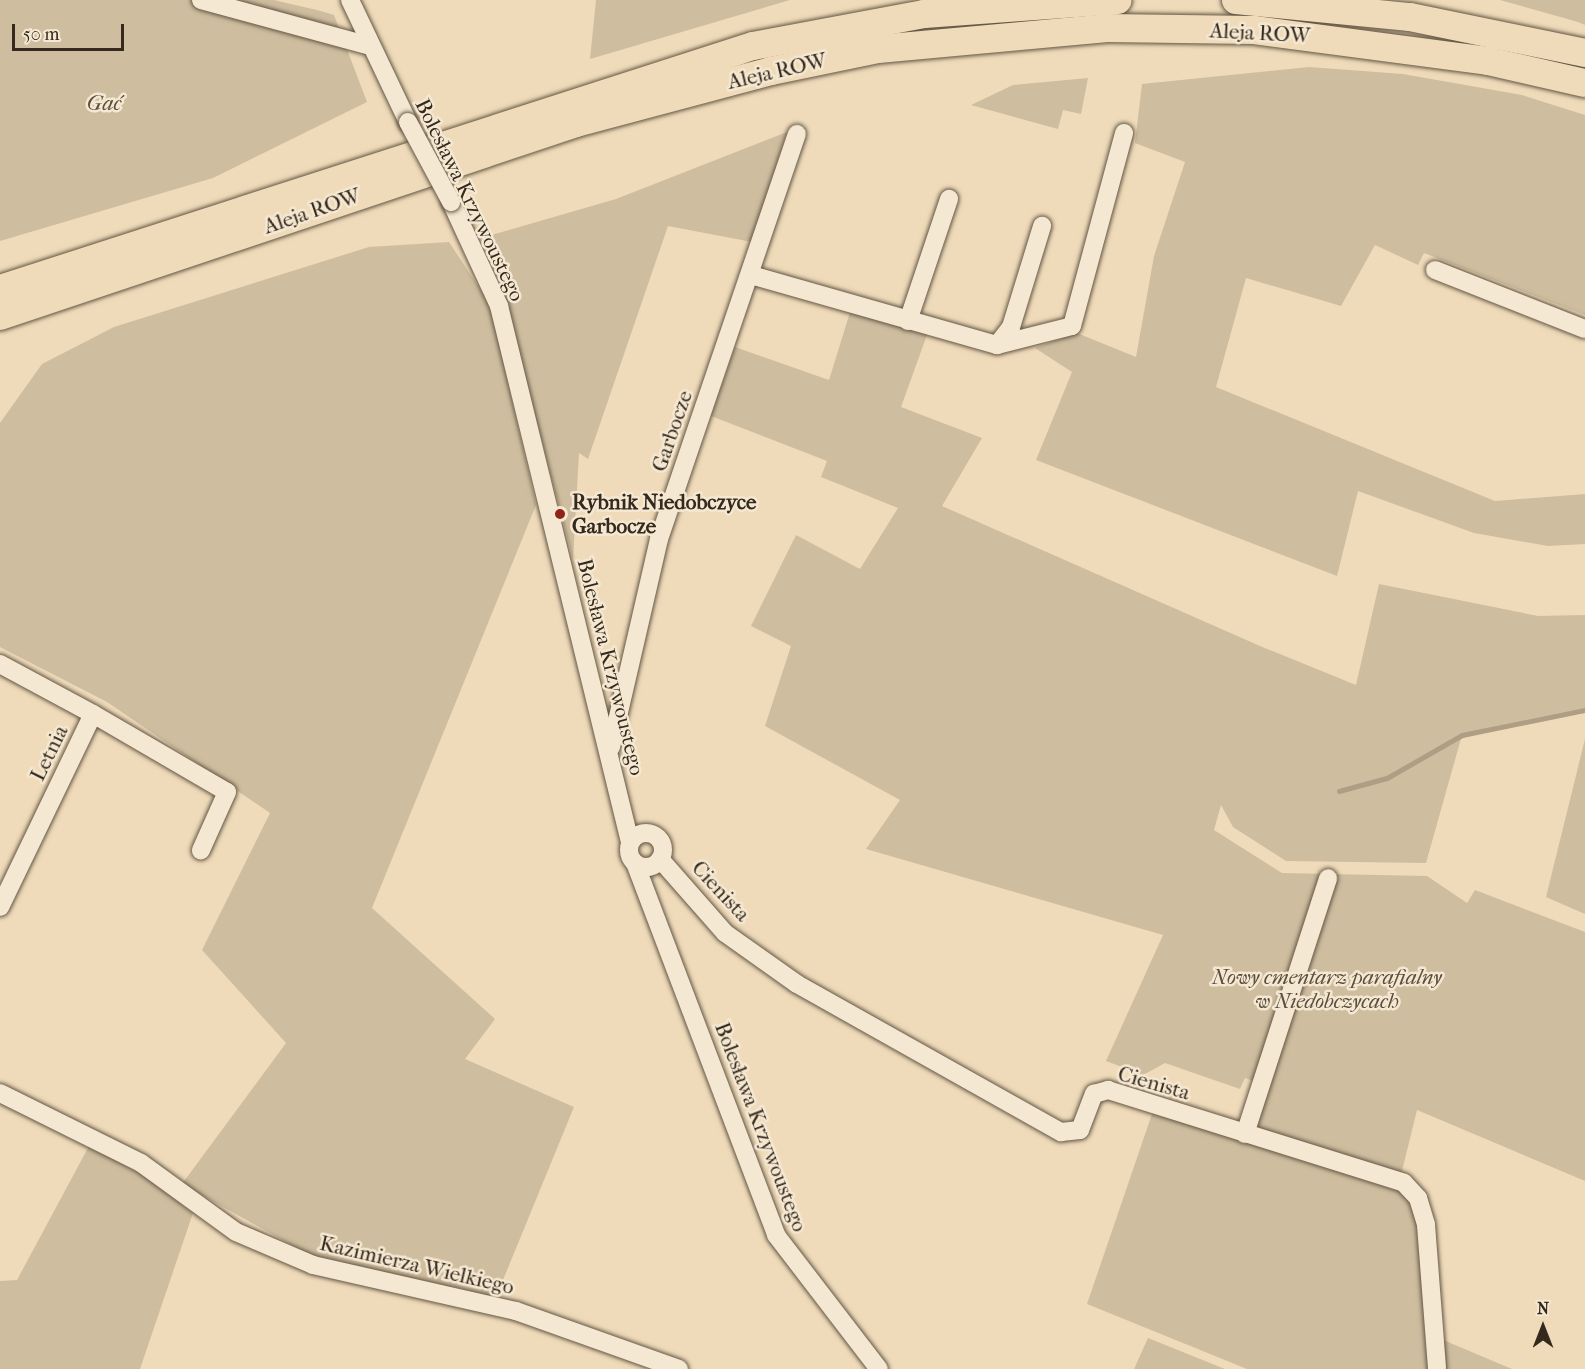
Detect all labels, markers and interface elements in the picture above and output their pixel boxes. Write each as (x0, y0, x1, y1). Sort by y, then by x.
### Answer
scale bar (15, 12, 128, 50)
street label: Aleja ROW (1209, 18, 1311, 48)
text: 50 m (23, 24, 59, 45)
street label: Aleja ROW (725, 47, 829, 95)
park label: Gać (87, 90, 121, 116)
street label: Bolesława Krzywoustego (410, 95, 530, 305)
street label: Aleja ROW (260, 183, 364, 239)
street label: Garbocze (646, 387, 698, 475)
place label: Rybnik Niedobczyce Garbocze (572, 489, 756, 539)
marker: Rybnik Niedobczyce Garbocze (553, 507, 567, 521)
street label: Bolesława Krzywoustego (572, 556, 650, 778)
street label: Letnia (25, 721, 73, 785)
street label: Cienista (687, 855, 755, 927)
park label: Nowy cmentarz parafialny w Niedobczycach (1212, 964, 1442, 1014)
street label: Bolesława Krzywoustego (709, 1019, 813, 1235)
street label: Cienista (1115, 1061, 1193, 1105)
street label: Kazimierza Wielkiego (317, 1230, 517, 1300)
north arrow (1513, 1297, 1573, 1357)
text: N (1537, 1299, 1549, 1318)

